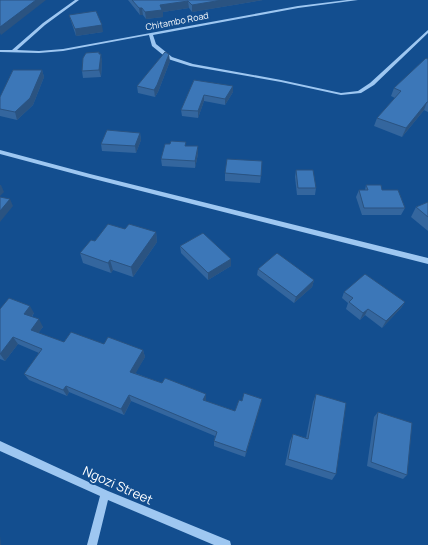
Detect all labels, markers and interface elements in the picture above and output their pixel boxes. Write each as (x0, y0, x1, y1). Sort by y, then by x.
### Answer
street label: Chitambo Road (144, 9, 210, 33)
street label: Ngozi Street (80, 462, 156, 508)

